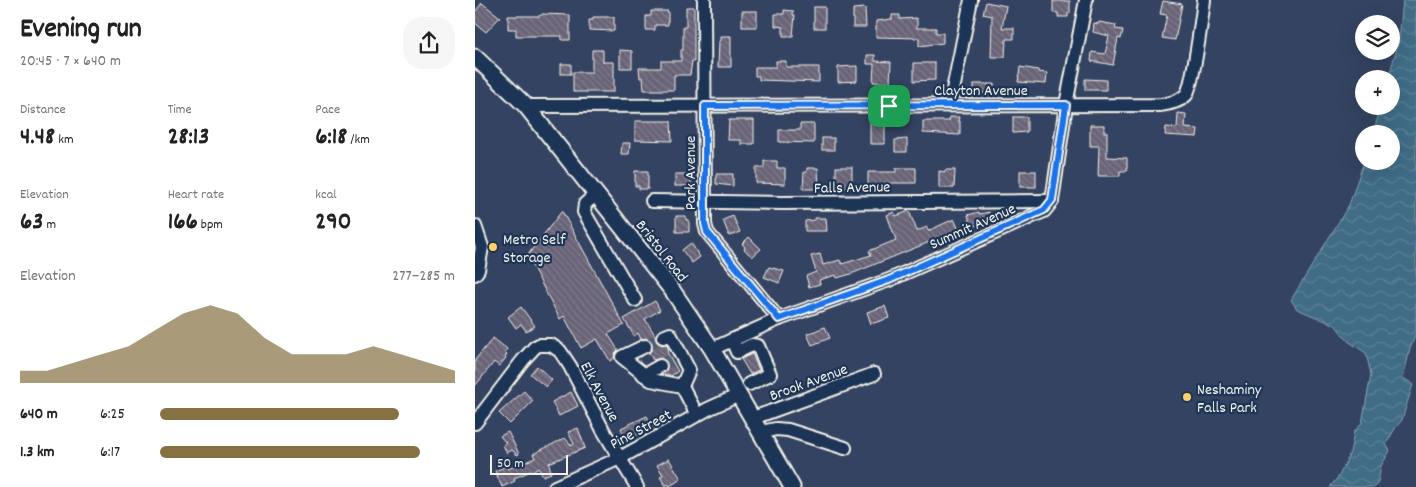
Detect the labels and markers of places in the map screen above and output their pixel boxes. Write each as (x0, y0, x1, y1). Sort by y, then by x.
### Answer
pin (868, 85, 910, 127)
place label: Metro Self Storage (503, 229, 566, 270)
marker: Metro Self Storage (487, 241, 499, 253)
place label: Neshaminy Falls Park (1197, 379, 1262, 420)
marker: Neshaminy Falls Park (1181, 391, 1193, 403)

